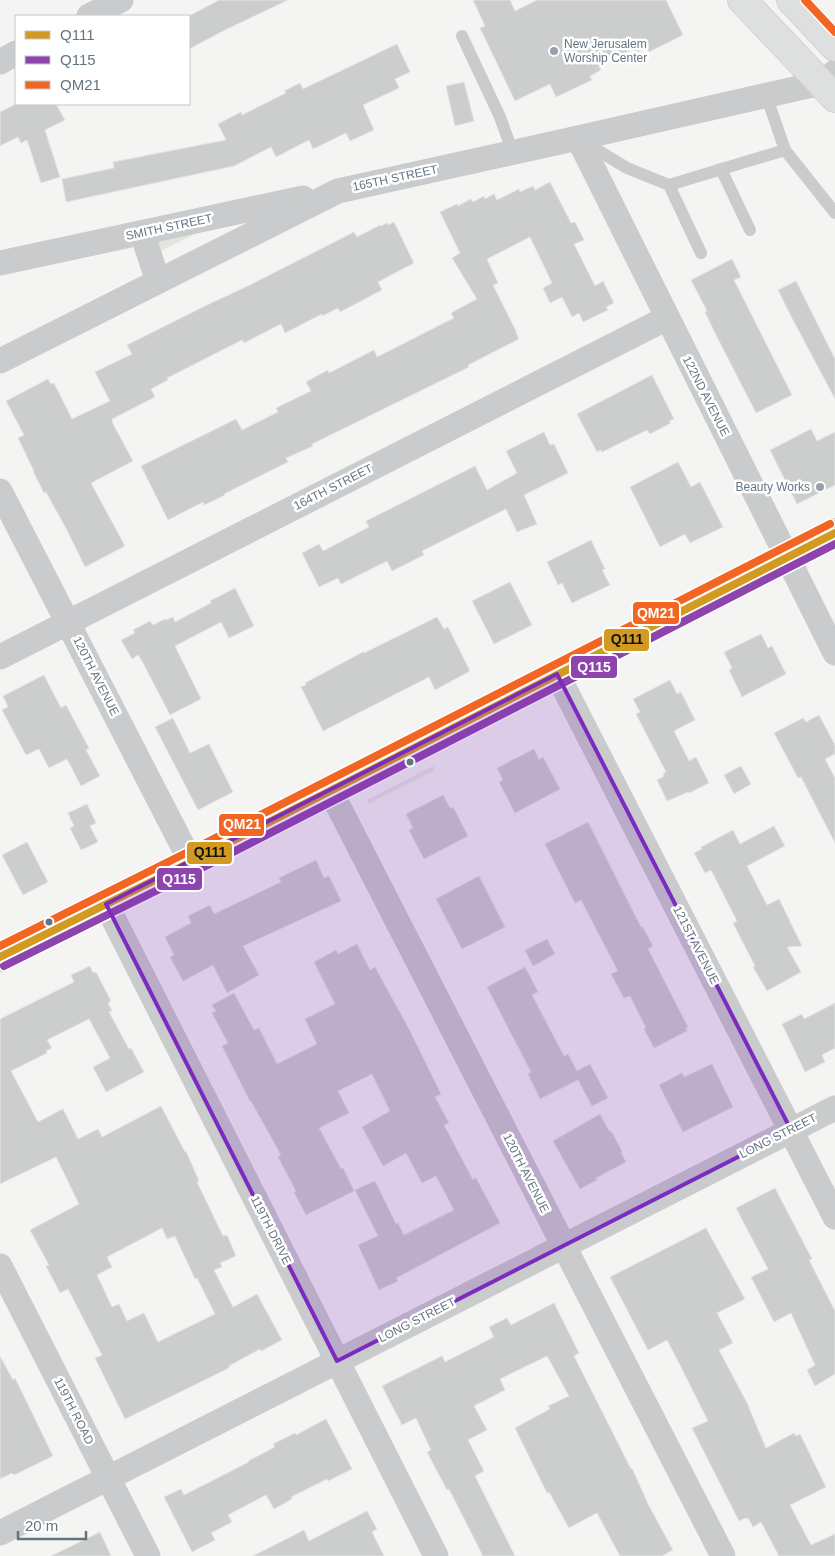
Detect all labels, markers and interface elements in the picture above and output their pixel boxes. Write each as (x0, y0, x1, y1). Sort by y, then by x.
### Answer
legend (15, 15, 190, 105)
text: Q111 (60, 26, 94, 43)
place label: New Jerusalem Worship Center (564, 37, 647, 65)
marker: New Jerusalem Worship Center (548, 45, 560, 57)
text: Q115 (60, 51, 96, 68)
text: QM21 (60, 76, 101, 93)
street label: 165TH STREET (351, 162, 440, 194)
street label: SMITH STREET (124, 211, 214, 243)
street label: 122ND AVENUE (680, 353, 732, 439)
street label: 164TH STREET (291, 461, 375, 513)
place label: Beauty Works (736, 480, 810, 494)
marker: Beauty Works (814, 481, 826, 493)
line badge: QM21 (632, 601, 680, 625)
text: QM21 (637, 605, 675, 621)
line badge: Q111 (603, 628, 650, 652)
text: Q111 (611, 631, 644, 647)
street label: 120TH AVENUE (70, 634, 122, 718)
line badge: Q115 (570, 655, 618, 679)
text: Q115 (577, 659, 611, 675)
unlabelled marker (405, 757, 415, 767)
line badge: QM21 (218, 813, 265, 837)
text: QM21 (223, 816, 261, 832)
line badge: Q111 (186, 841, 233, 865)
text: Q111 (194, 844, 227, 860)
line badge: Q115 (156, 867, 203, 891)
text: Q115 (162, 871, 196, 887)
street label: 121ST AVENUE (670, 903, 722, 987)
unlabelled marker (44, 917, 54, 927)
street label: LONG STREET (737, 1110, 819, 1161)
street label: 120TH AVENUE (500, 1131, 552, 1215)
street label: 119TH DRIVE (248, 1193, 294, 1267)
street label: LONG STREET (376, 1294, 458, 1345)
street label: 119TH ROAD (51, 1375, 97, 1447)
scale bar (18, 1508, 85, 1540)
text: 20 m (25, 1517, 58, 1534)

